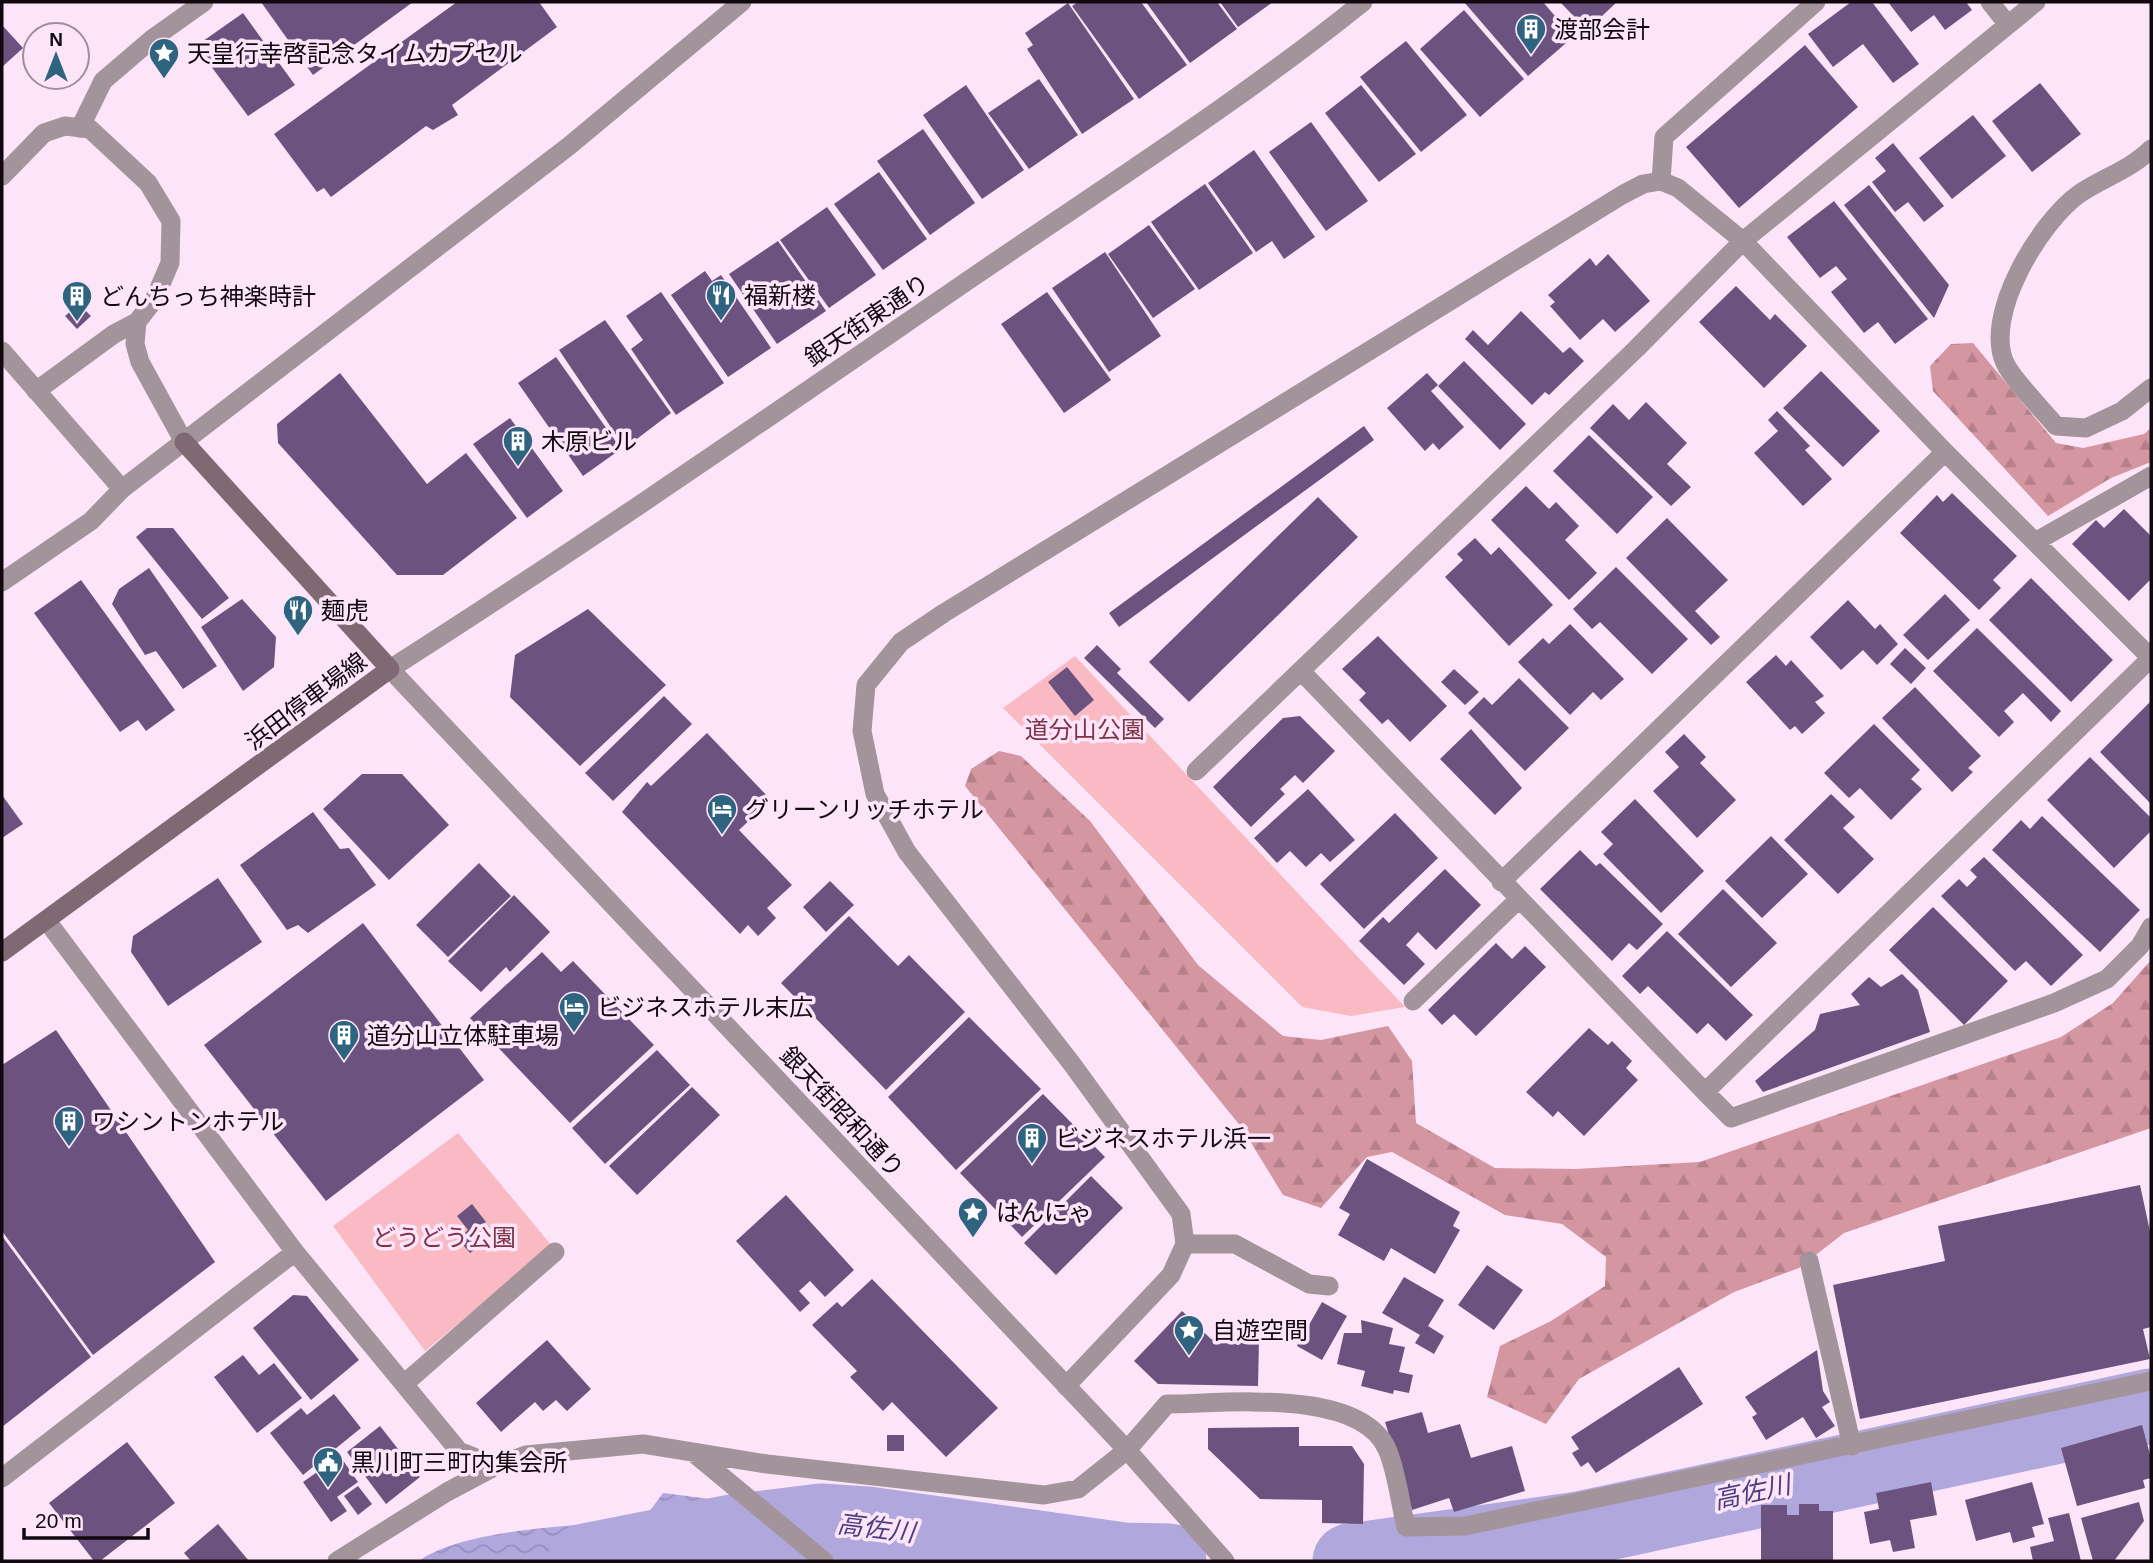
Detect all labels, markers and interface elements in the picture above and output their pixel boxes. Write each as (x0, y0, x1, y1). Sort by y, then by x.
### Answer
building icon: 渡部会計 (1514, 12, 1548, 56)
place label: 渡部会計 (1554, 16, 1650, 43)
north arrow (21, 21, 91, 91)
text: N (49, 29, 63, 50)
place icon: 天皇行幸啓記念タイムカプセル (147, 36, 181, 80)
place label: 天皇行幸啓記念タイムカプセル (187, 40, 523, 67)
street label: 銀天街東通り (800, 269, 934, 371)
restaurant icon: 福新楼 (704, 278, 738, 322)
building icon: どんちっち神楽時計 (60, 279, 94, 323)
place label: 福新楼 (744, 282, 816, 309)
place label: どんちっち神楽時計 (100, 283, 316, 310)
building icon: 木原ビル (501, 424, 535, 468)
place label: 木原ビル (541, 428, 637, 455)
restaurant icon: 麺虎 (281, 593, 315, 637)
place label: 麺虎 (321, 597, 369, 624)
street label: 浜田停車場線 (240, 647, 372, 755)
park label: 道分山公園 (1025, 716, 1145, 743)
hotel icon: グリーンリッチホテル (705, 792, 739, 836)
place label: グリーンリッチホテル (745, 796, 984, 823)
hotel icon: ビジネスホテル末広 (557, 990, 591, 1034)
place label: ビジネスホテル末広 (597, 994, 813, 1021)
building icon: 道分山立体駐車場 (327, 1018, 361, 1062)
place label: 道分山立体駐車場 (367, 1022, 559, 1049)
street label: 銀天街昭和通り (775, 1041, 909, 1183)
building icon: ワシントンホテル (52, 1104, 86, 1148)
place label: ワシントンホテル (92, 1108, 284, 1135)
building icon: ビジネスホテル浜一 (1015, 1121, 1049, 1165)
place label: ビジネスホテル浜一 (1055, 1125, 1271, 1152)
place icon: はんにゃ (956, 1195, 990, 1239)
place label: はんにゃ (996, 1199, 1092, 1226)
park label: どうどう公園 (372, 1224, 516, 1251)
place icon: 自遊空間 (1172, 1313, 1206, 1357)
place label: 自遊空間 (1212, 1317, 1308, 1344)
public building icon: 黒川町三町内集会所 (311, 1445, 345, 1489)
place label: 黒川町三町内集会所 (351, 1449, 567, 1476)
water label: 高佐川 (1711, 1469, 1796, 1515)
scale bar (24, 1496, 149, 1540)
water label: 高佐川 (835, 1508, 920, 1548)
text: 20 m (35, 1509, 82, 1532)

